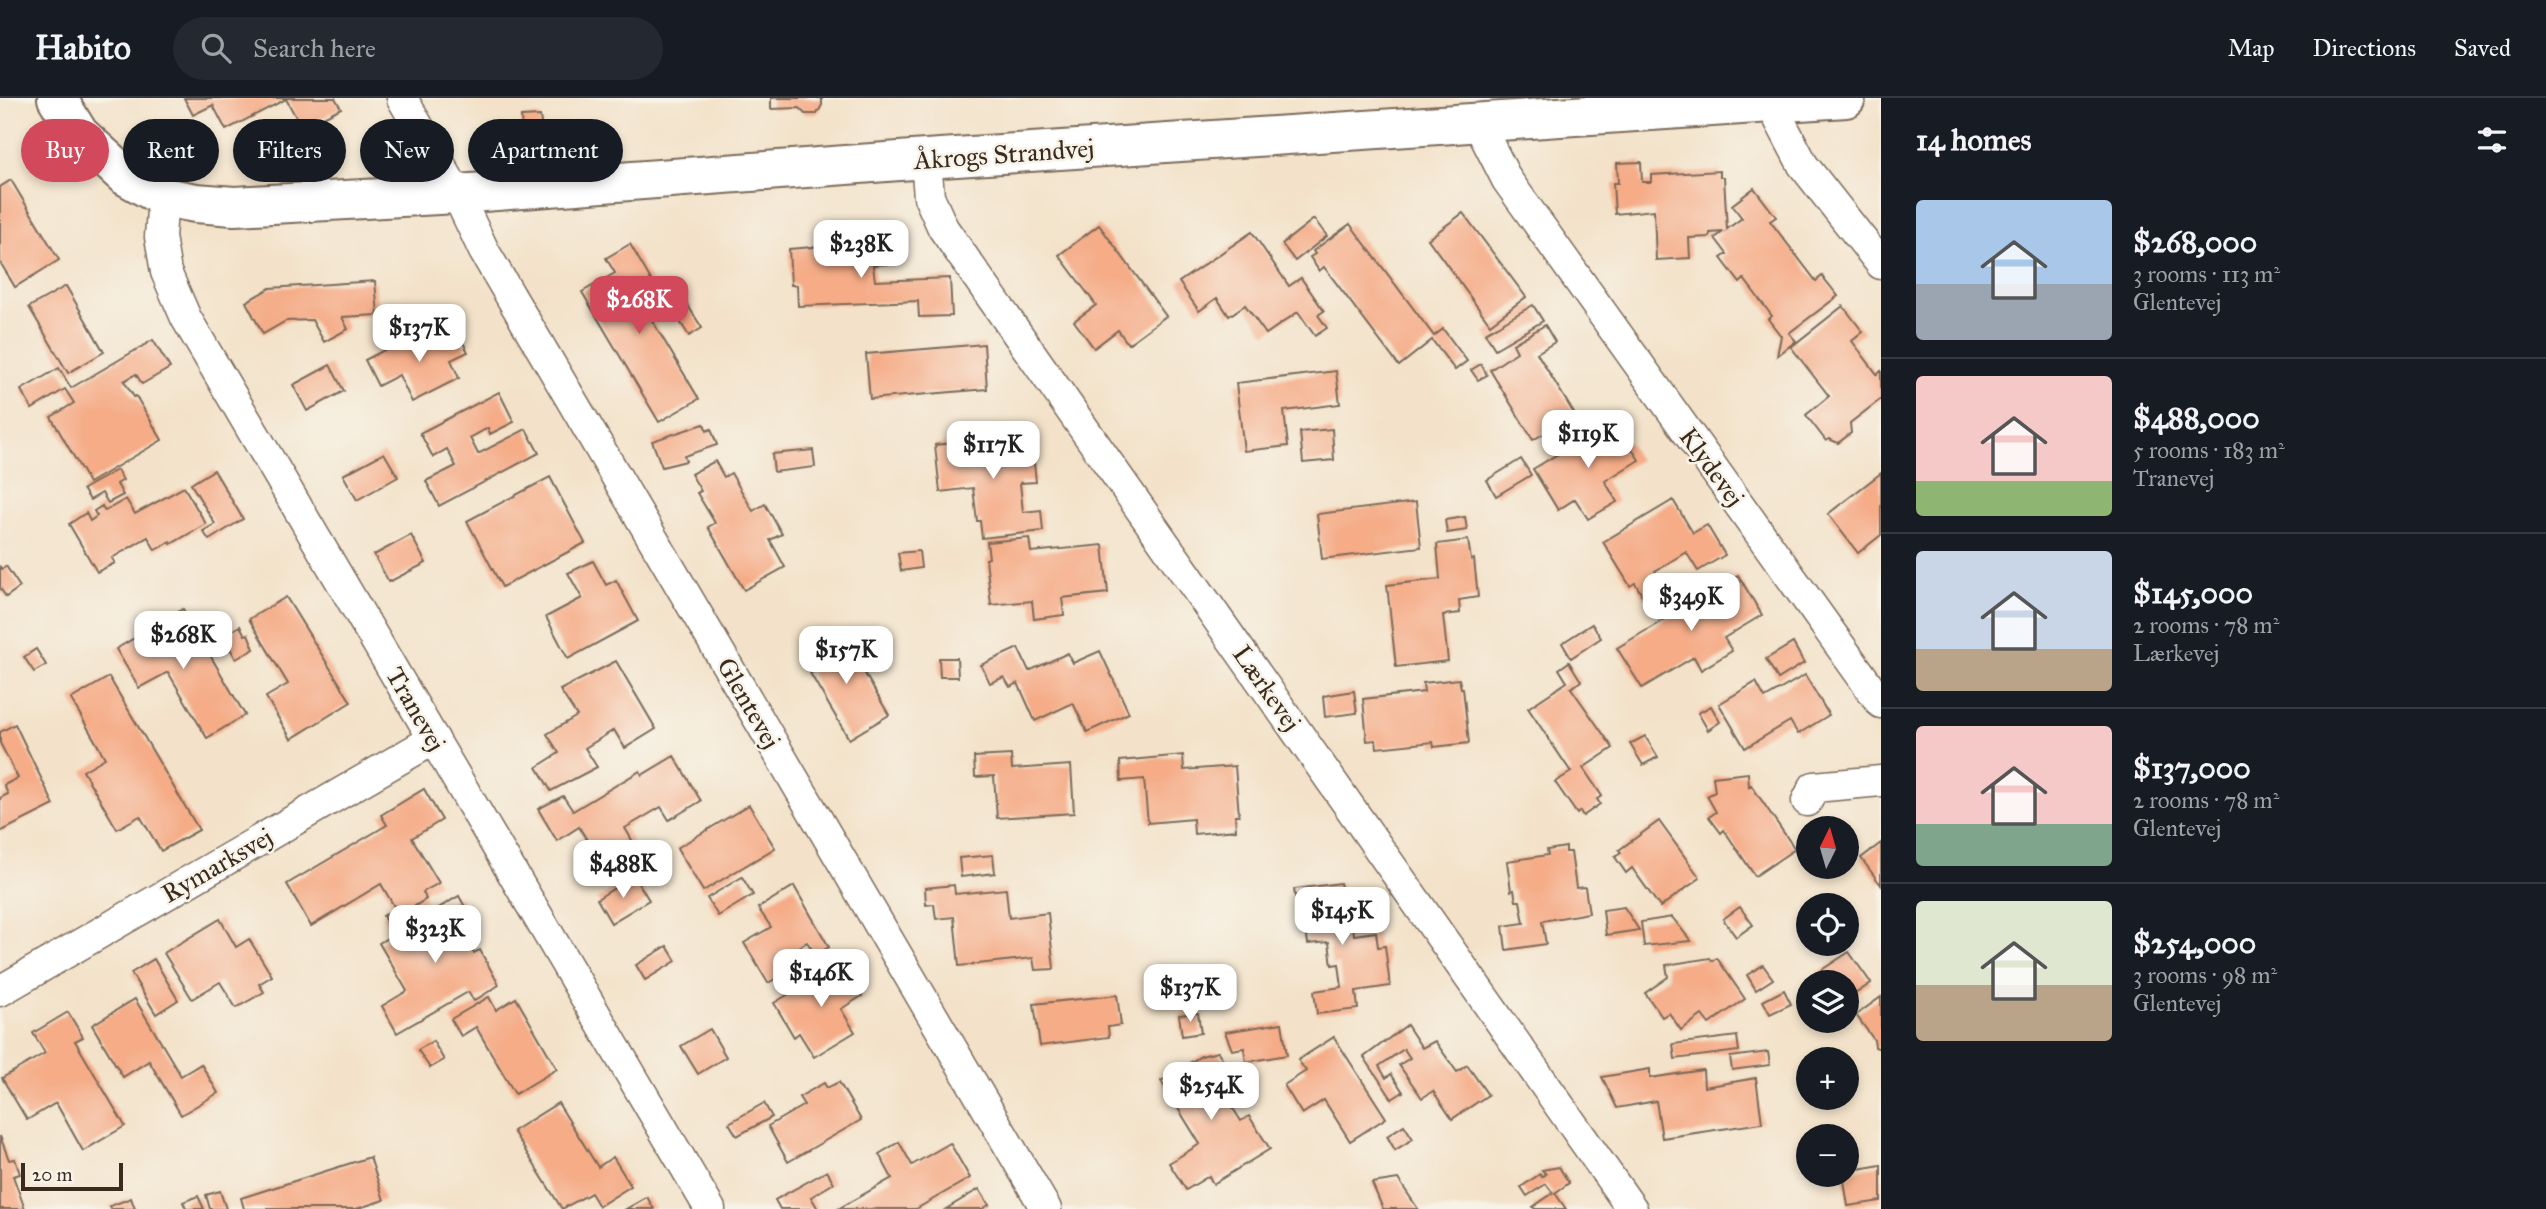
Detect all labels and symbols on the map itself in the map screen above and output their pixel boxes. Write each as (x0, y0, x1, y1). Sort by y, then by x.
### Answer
street label: Åkrogs Strandvej (912, 132, 1095, 176)
pin: $238K (812, 220, 910, 280)
pin: $268K (590, 276, 688, 336)
pin: $137K (370, 304, 468, 364)
pin: $119K (1539, 410, 1637, 470)
street label: Klydevej (1673, 421, 1751, 513)
pin: $117K (944, 422, 1042, 481)
pin: $349K (1642, 574, 1740, 633)
pin: $268K (134, 612, 232, 671)
pin: $157K (797, 626, 895, 686)
street label: Lærkevej (1226, 639, 1308, 737)
street label: Glentevej (710, 652, 788, 754)
street label: Tranevej (379, 661, 453, 757)
north arrow (1796, 816, 1858, 878)
street label: Rymarksvej (156, 820, 278, 910)
pin: $488K (574, 840, 672, 900)
pin: $145K (1293, 888, 1391, 947)
pin: $323K (386, 906, 484, 965)
pin: $146K (772, 950, 870, 1009)
pin: $137K (1141, 964, 1239, 1024)
pin: $254K (1162, 1062, 1260, 1122)
scale bar (21, 1160, 122, 1192)

